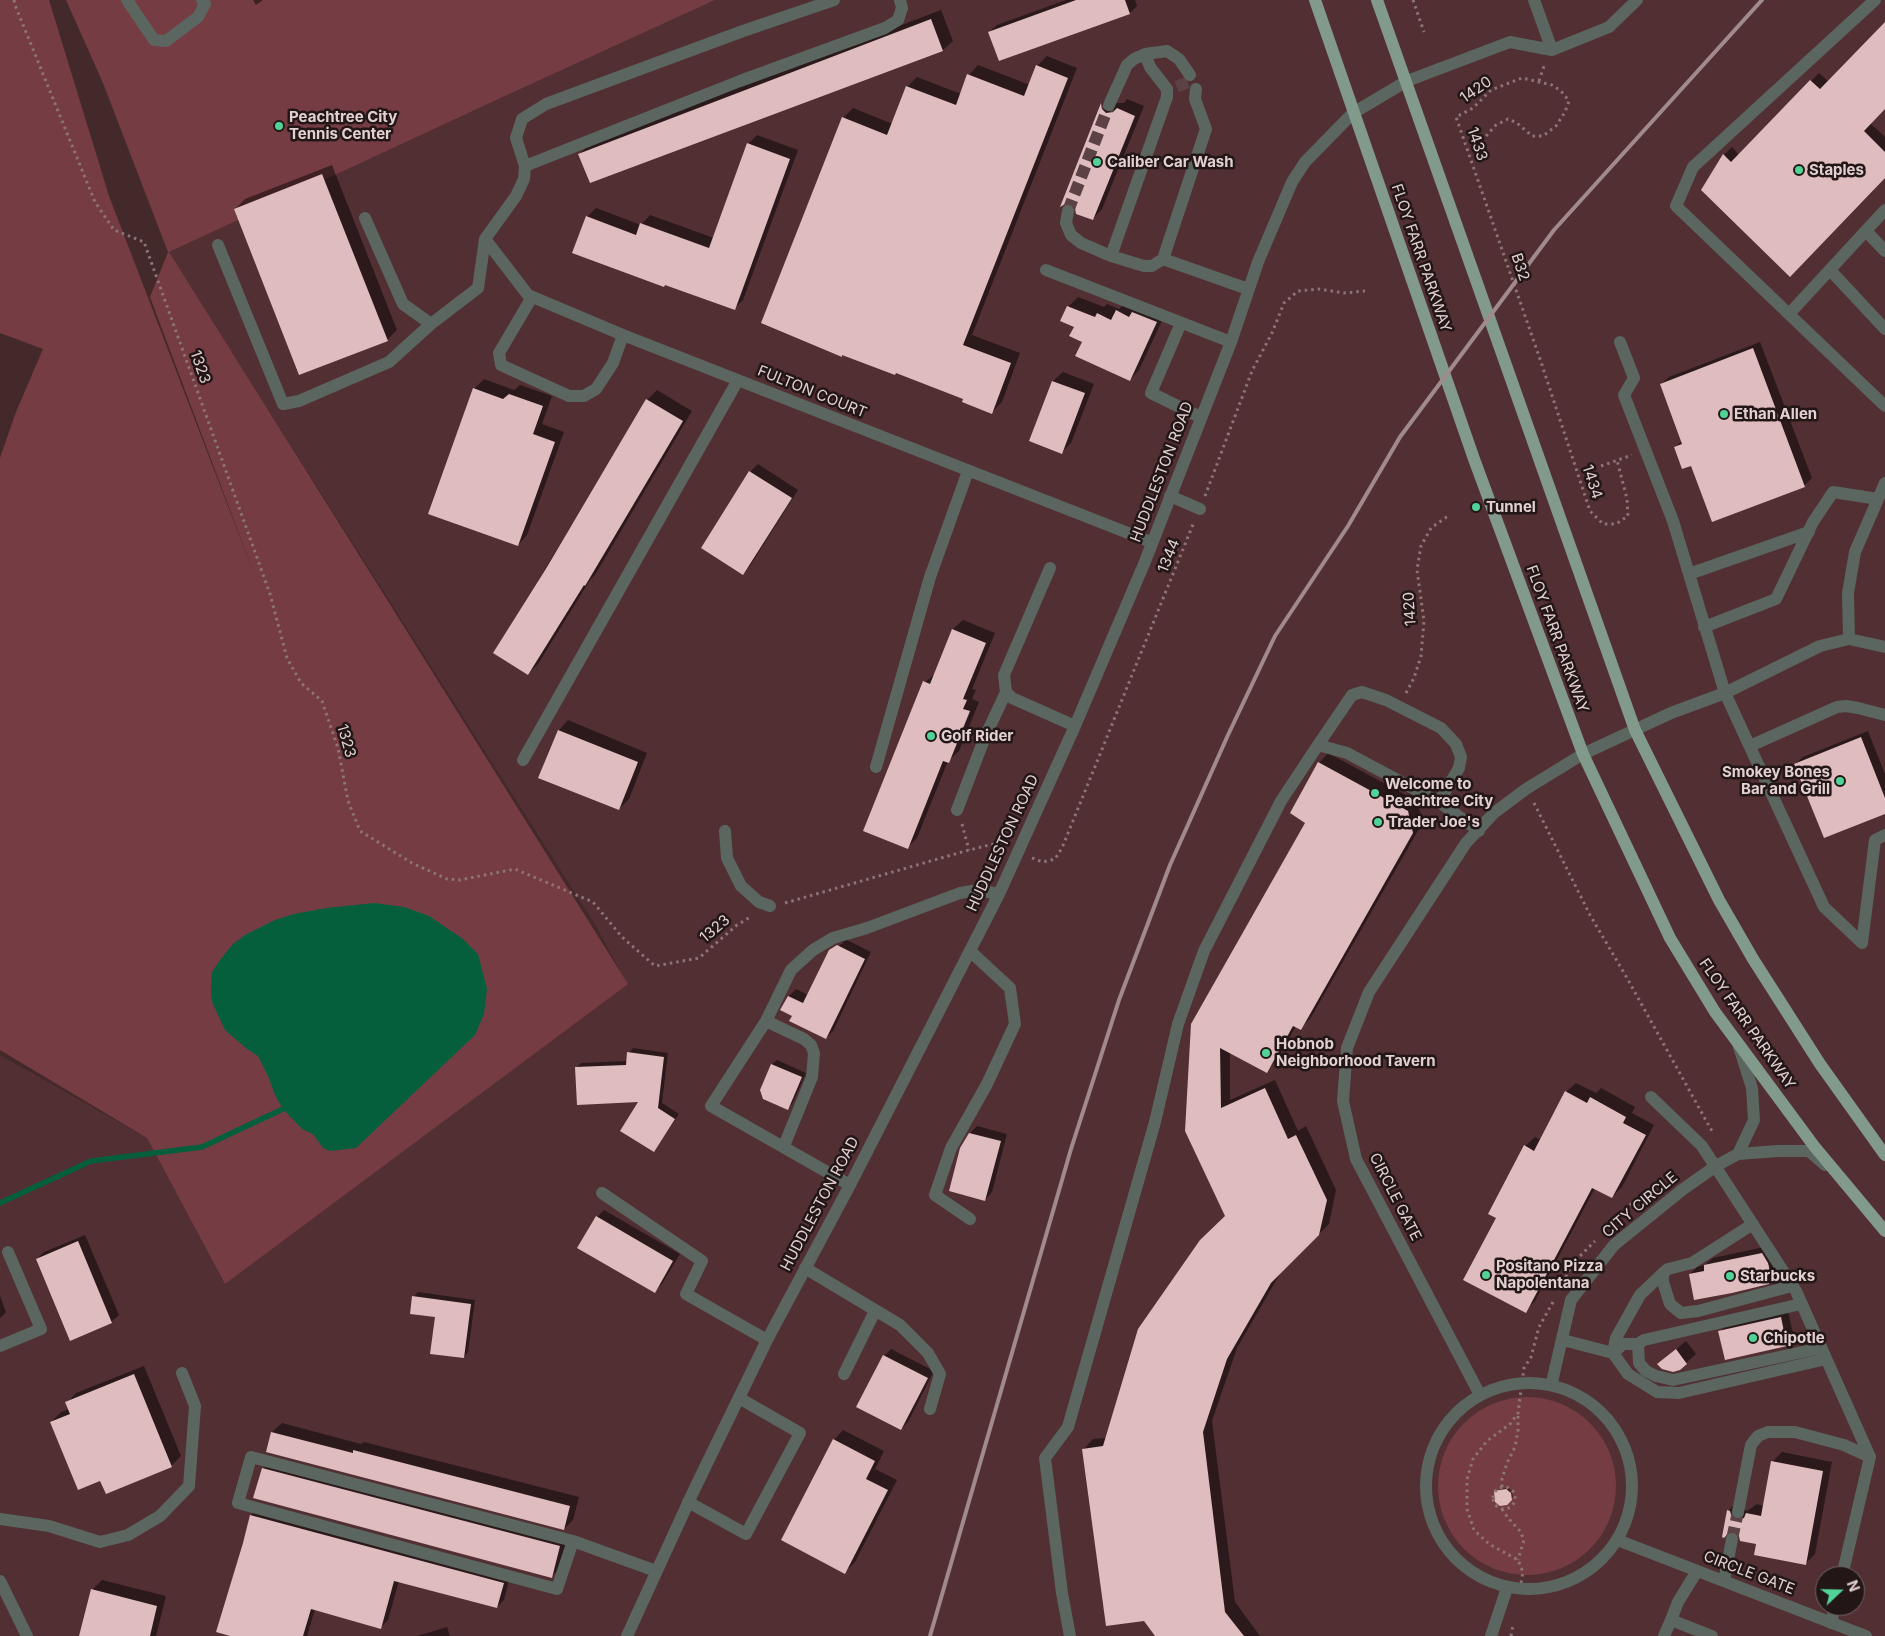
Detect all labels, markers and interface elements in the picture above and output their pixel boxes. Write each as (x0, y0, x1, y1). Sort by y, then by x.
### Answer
street label: 1420 (1457, 73, 1495, 107)
place label: Peachtree City Tennis Center (289, 108, 397, 143)
marker: Peachtree City Tennis Center (273, 120, 285, 132)
street label: 1433 (1463, 125, 1491, 163)
place label: Caliber Car Wash (1107, 153, 1234, 171)
marker: Caliber Car Wash (1091, 156, 1103, 168)
place label: Staples (1809, 161, 1864, 179)
marker: Staples (1793, 164, 1805, 176)
street label: FLOY FARR PARKWAY (1387, 182, 1455, 334)
street label: B32 (1507, 251, 1533, 283)
street label: 1323 (186, 348, 214, 386)
street label: FULTON COURT (755, 362, 869, 422)
street label: HUDDLESTON ROAD (1127, 399, 1197, 545)
place label: Ethan Allen (1734, 405, 1817, 423)
marker: Ethan Allen (1718, 408, 1730, 420)
street label: 1434 (1578, 463, 1606, 501)
place label: Tunnel (1486, 498, 1536, 516)
marker: Tunnel (1470, 501, 1482, 513)
street label: 1344 (1154, 537, 1184, 575)
street label: FLOY FARR PARKWAY (1522, 563, 1592, 715)
street label: 1420 (1400, 591, 1420, 627)
street label: 1323 (333, 722, 359, 760)
place label: Golf Rider (941, 727, 1013, 745)
marker: Golf Rider (925, 730, 937, 742)
place label: Smokey Bones Bar and Grill (1722, 763, 1830, 798)
street label: HUDDLESTON ROAD (963, 772, 1043, 914)
place label: Welcome to Peachtree City (1385, 775, 1493, 810)
marker: Smokey Bones Bar and Grill (1834, 775, 1846, 787)
marker: Welcome to Peachtree City (1369, 787, 1381, 799)
place label: Trader Joe's (1388, 813, 1480, 831)
marker: Trader Joe's (1372, 816, 1384, 828)
street label: 1323 (696, 911, 734, 947)
street label: FLOY FARR PARKWAY (1695, 955, 1799, 1093)
place label: Hobnob Neighborhood Tavern (1276, 1035, 1436, 1070)
marker: Hobnob Neighborhood Tavern (1260, 1047, 1272, 1059)
street label: HUDDLESTON ROAD (777, 1134, 863, 1274)
street label: CIRCLE GATE (1365, 1150, 1425, 1244)
street label: CITY CIRCLE (1599, 1168, 1681, 1242)
place label: Positano Pizza Napolentana (1496, 1257, 1603, 1292)
place label: Starbucks (1740, 1267, 1815, 1285)
marker: Positano Pizza Napolentana (1480, 1269, 1492, 1281)
marker: Starbucks (1724, 1270, 1736, 1282)
place label: Chipotle (1763, 1329, 1825, 1347)
marker: Chipotle (1747, 1332, 1759, 1344)
street label: CIRCLE GATE (1701, 1547, 1797, 1599)
north arrow (1815, 1566, 1865, 1616)
text: N (1844, 1578, 1863, 1594)

